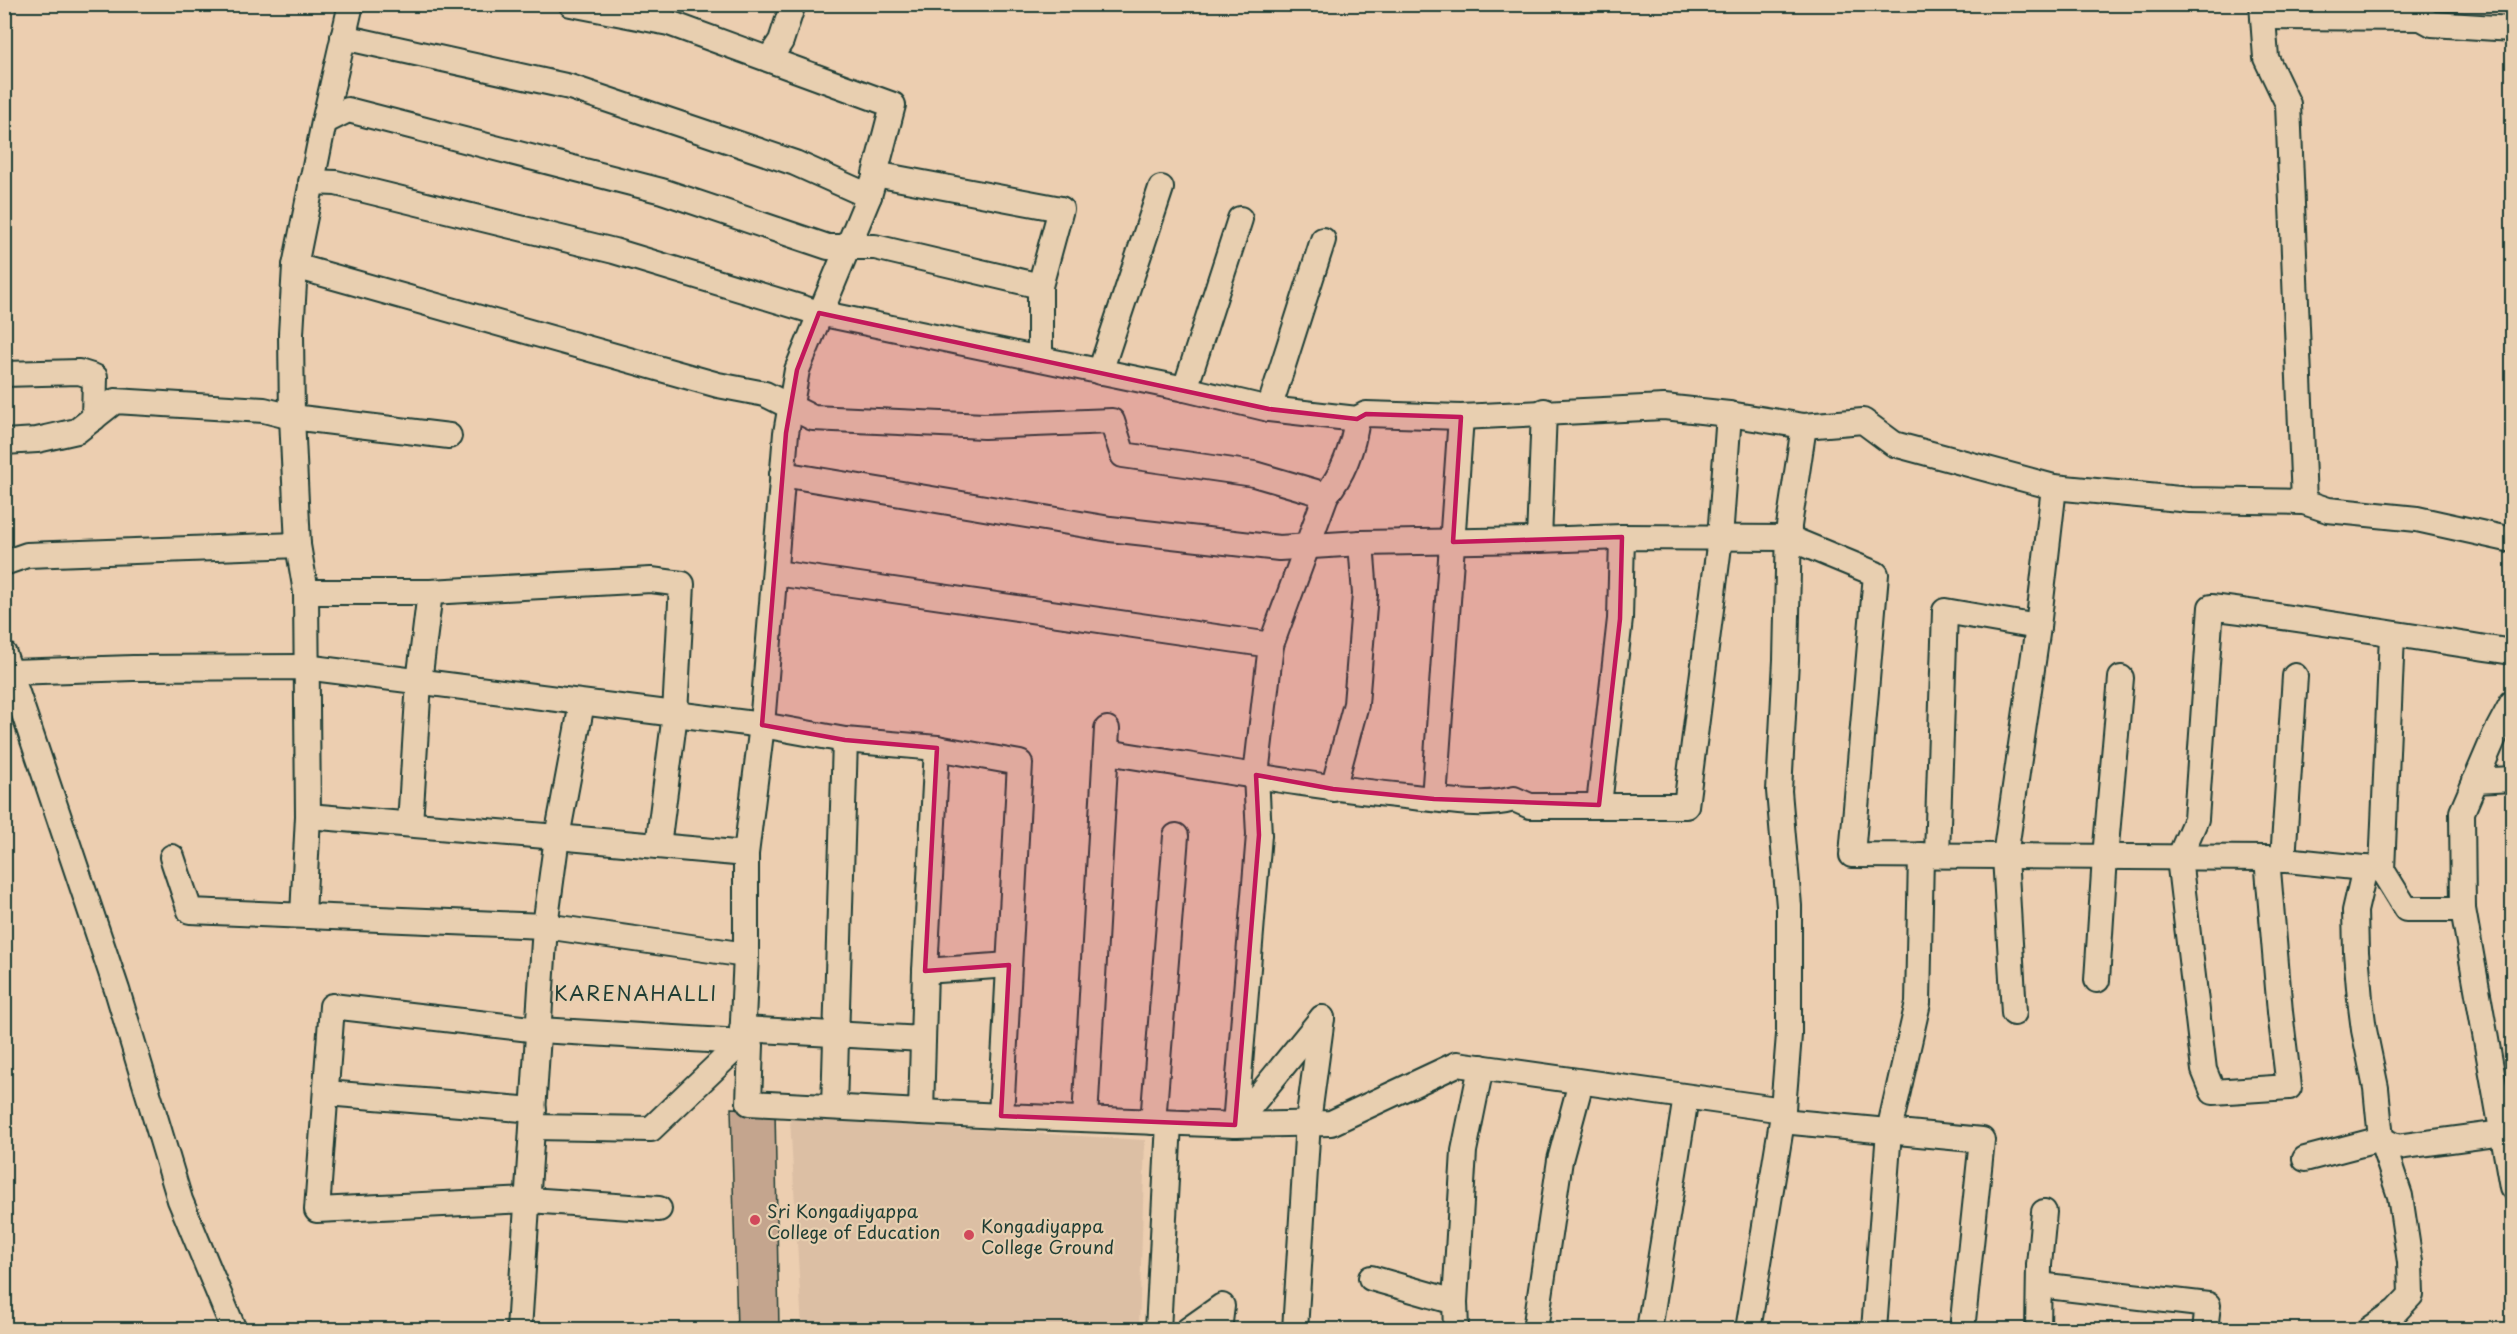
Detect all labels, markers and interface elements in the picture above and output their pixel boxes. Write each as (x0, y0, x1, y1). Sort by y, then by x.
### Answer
district label: KARENAHALLI (554, 978, 718, 1008)
place label: Sri Kongadiyappa College of Education (767, 1197, 940, 1245)
place label: Kongadiyappa College Ground (981, 1212, 1114, 1260)
marker: Sri Kongadiyappa College of Education (748, 1213, 762, 1227)
marker: Kongadiyappa College Ground (962, 1228, 976, 1242)

